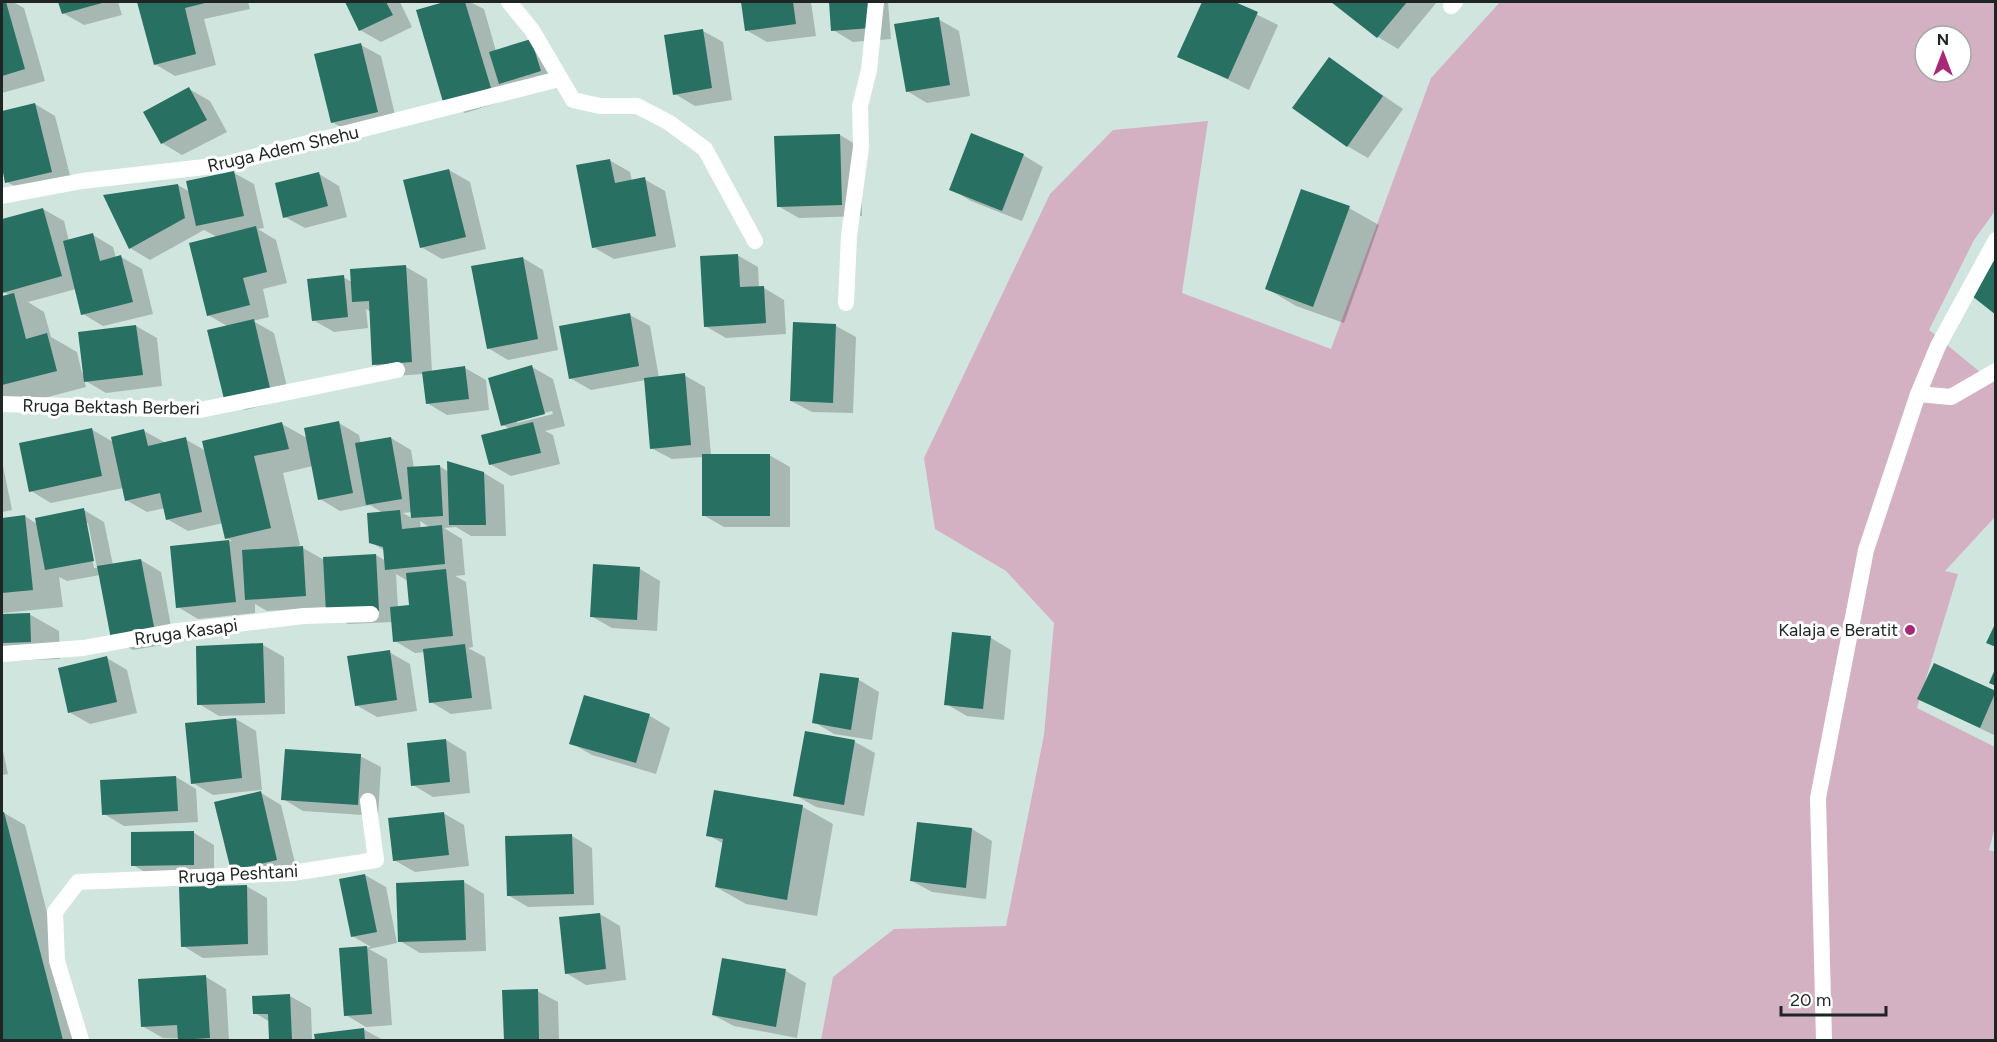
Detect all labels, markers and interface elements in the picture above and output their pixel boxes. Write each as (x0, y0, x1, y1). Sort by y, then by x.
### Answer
north arrow (1913, 24, 1973, 84)
text: N (1937, 30, 1949, 49)
street label: Rruga Adem Shehu (205, 121, 361, 177)
street label: Rruga Bektash Berberi (22, 394, 200, 420)
street label: Rruga Kasapi (133, 614, 239, 650)
place label: Kalaja e Beratit (1778, 619, 1898, 641)
marker: Kalaja e Beratit (1903, 623, 1917, 637)
street label: Rruga Peshtani (177, 860, 299, 888)
scale bar (1781, 979, 1886, 1017)
text: 20 m (1790, 989, 1831, 1011)

